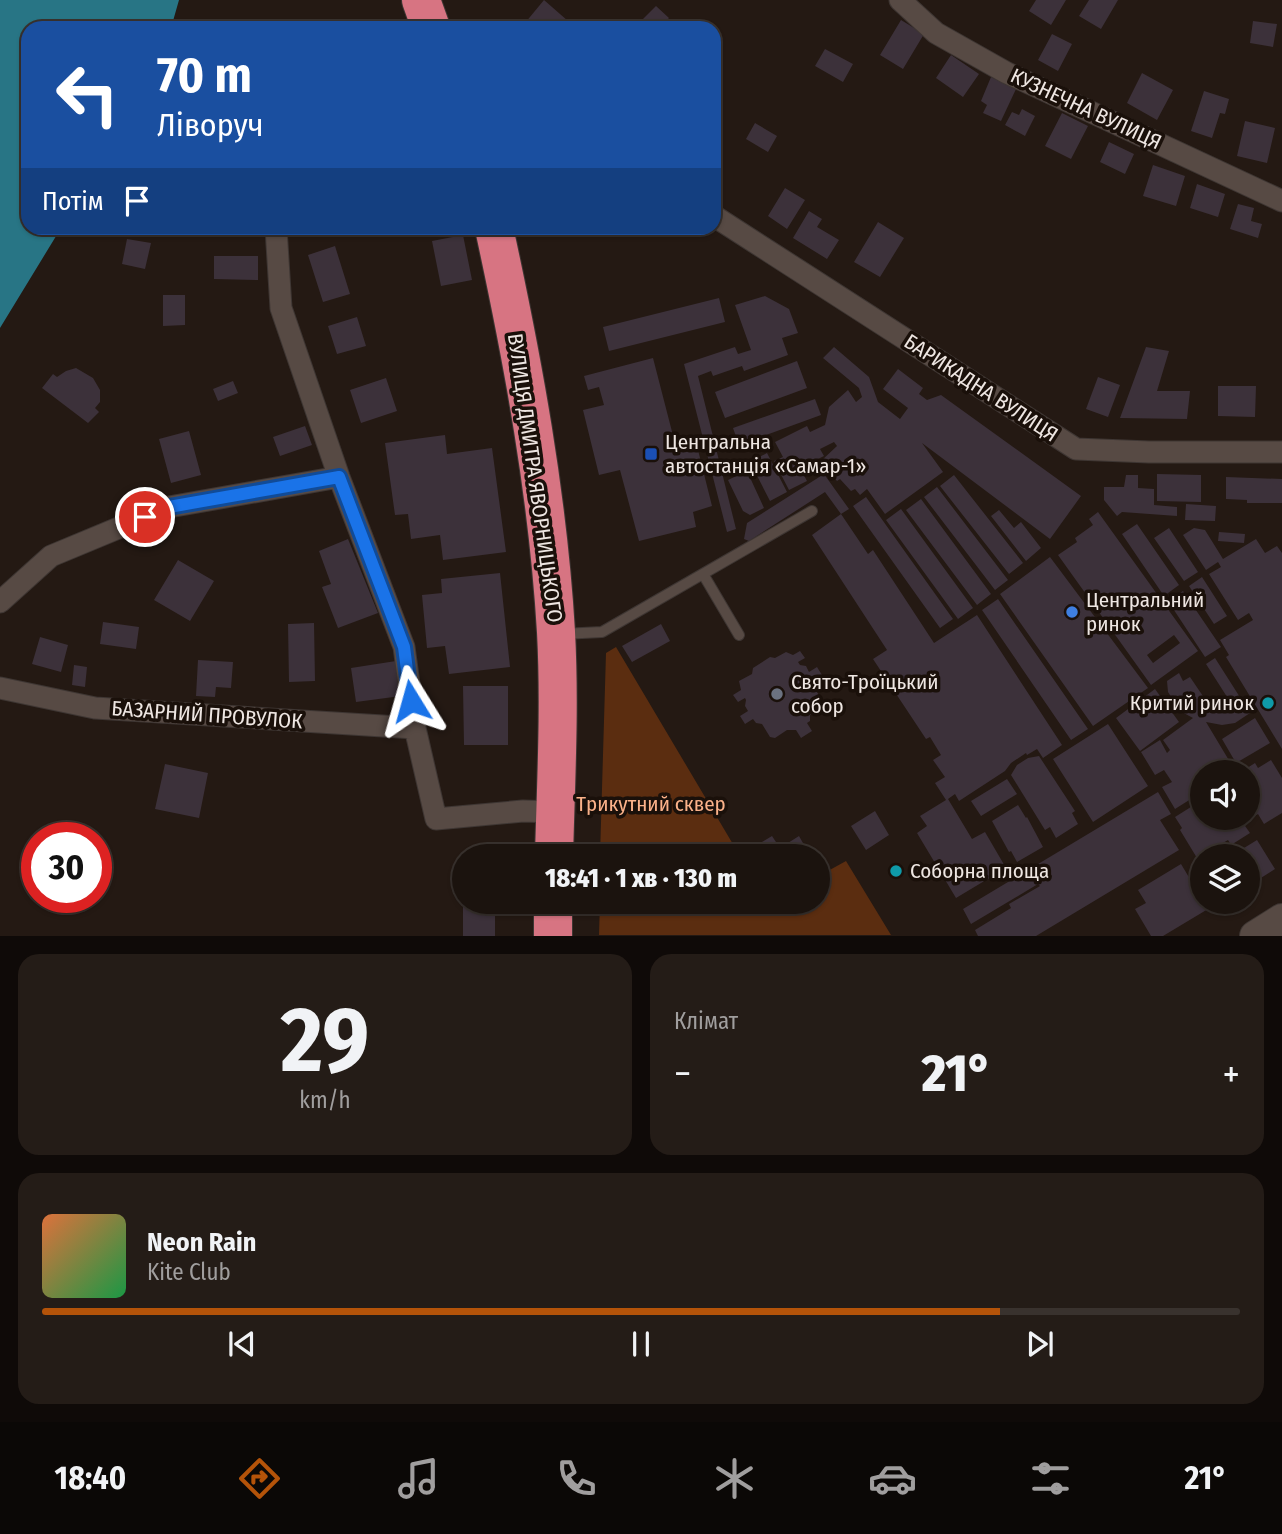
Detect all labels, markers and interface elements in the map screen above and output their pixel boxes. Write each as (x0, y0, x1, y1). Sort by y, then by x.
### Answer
text: 70 m (157, 46, 252, 105)
icon: left (42, 49, 133, 140)
street label: КУЗНЕЧНА ВУЛИЦЯ (1006, 63, 1166, 155)
text: Ліворуч (157, 106, 264, 144)
icon: arrive (118, 182, 156, 220)
text: Потім (42, 186, 104, 217)
street label: БАРИКАДНА ВУЛИЦЯ (899, 329, 1063, 447)
street label: ВУЛИЦЯ ДМИТРА ЯВОРНИЦЬКОГО (502, 332, 568, 624)
place label: Центральна автостанція «Самар-1» (665, 429, 866, 479)
marker: Центральна автостанція «Самар-1» (643, 446, 659, 462)
pin (115, 487, 175, 547)
icon: arrive (126, 498, 164, 536)
place label: Центральний ринок (1086, 587, 1204, 637)
marker: Центральний ринок (1064, 604, 1080, 620)
position arrow (374, 664, 448, 738)
place label: Свято-Троїцький собор (791, 669, 939, 719)
marker: Свято-Троїцький собор (769, 686, 785, 702)
place label: Критий ринок (1130, 690, 1254, 716)
street label: БАЗАРНИЙ ПРОВУЛОК (111, 695, 304, 735)
marker: Критий ринок (1260, 695, 1276, 711)
map controls (1190, 760, 1260, 914)
button: sound (1190, 760, 1260, 830)
park label: Трикутний сквер (576, 791, 726, 817)
speed limit sign: 30 (21, 822, 112, 913)
button: layers (1190, 844, 1260, 914)
place label: Соборна площа (910, 858, 1049, 884)
text: 18:41 · 1 хв · 130 m (545, 863, 737, 894)
marker: Соборна площа (888, 863, 904, 879)
text: 29 (281, 986, 369, 1095)
text: Клімат (674, 1007, 738, 1035)
text: 21° (922, 1042, 992, 1105)
text: − (674, 1051, 691, 1097)
text: + (1223, 1051, 1240, 1097)
text: km/h (299, 1086, 351, 1114)
text: Neon Rain (147, 1227, 256, 1258)
text: Kite Club (147, 1258, 231, 1286)
icon: previous (223, 1325, 261, 1363)
icon: pause (622, 1325, 660, 1363)
icon: next (1021, 1325, 1059, 1363)
icon: directions (235, 1454, 284, 1503)
icon: music (394, 1454, 443, 1503)
icon: phone (552, 1454, 601, 1503)
icon: climate (710, 1454, 759, 1503)
icon: car (868, 1454, 917, 1503)
icon: filters (1026, 1454, 1075, 1503)
text: 18:40 (55, 1459, 126, 1497)
text: 21° (1185, 1459, 1227, 1497)

